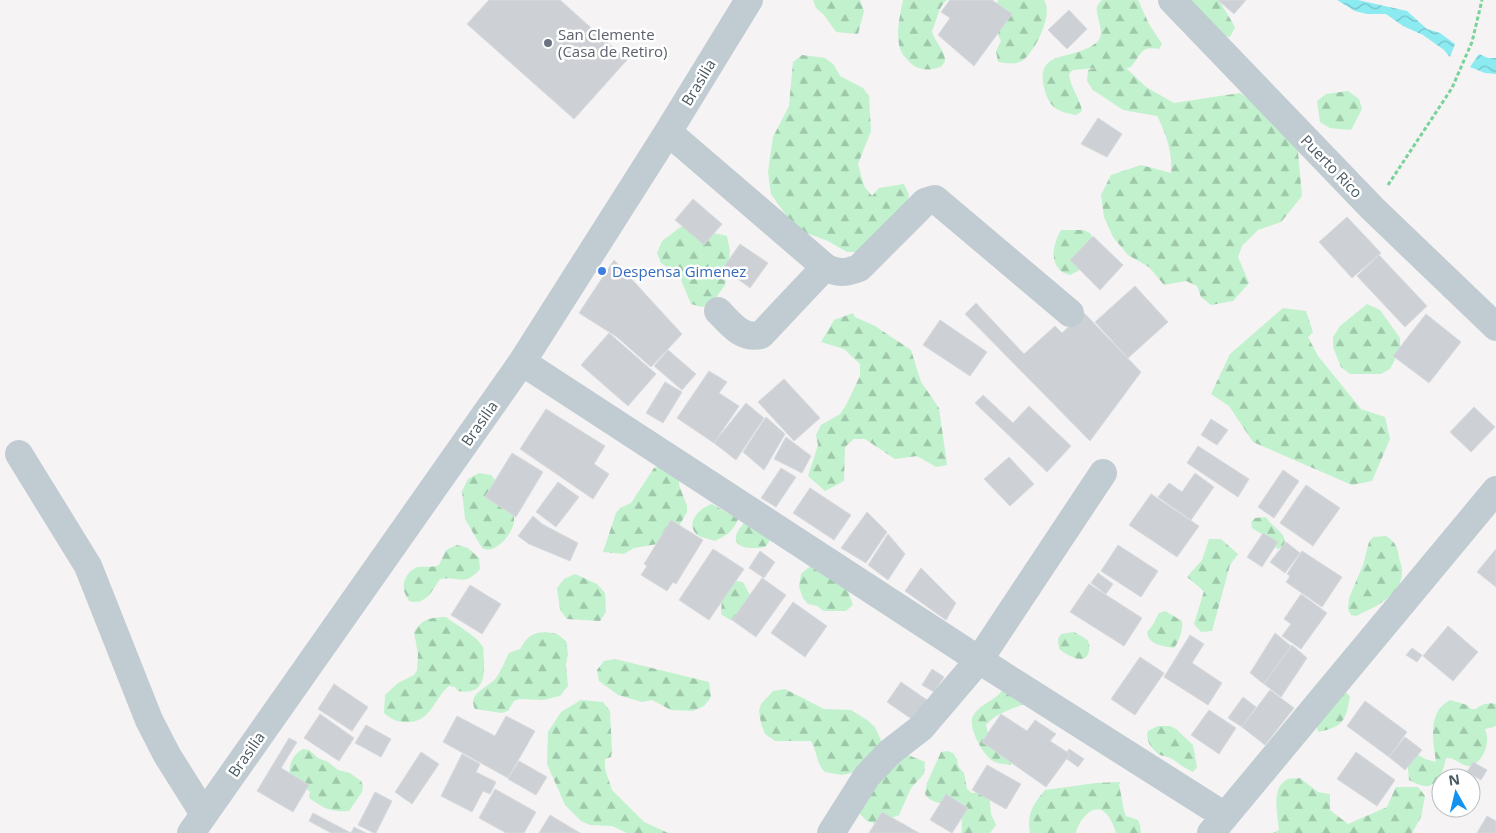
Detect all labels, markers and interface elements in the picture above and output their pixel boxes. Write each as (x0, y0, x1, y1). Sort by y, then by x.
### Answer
place label: San Clemente (Casa de Retiro) (558, 24, 667, 61)
marker: San Clemente (Casa de Retiro) (542, 37, 554, 49)
street label: Brasilia (676, 55, 720, 109)
street label: Puerto Rico (1297, 130, 1367, 202)
place label: Despensa Gimenez (612, 261, 746, 281)
marker: Despensa Gimenez (596, 265, 608, 277)
street label: Brasilia (456, 396, 502, 450)
street label: Brasilia (223, 727, 269, 781)
north arrow (1431, 768, 1481, 818)
text: N (1447, 769, 1461, 790)

